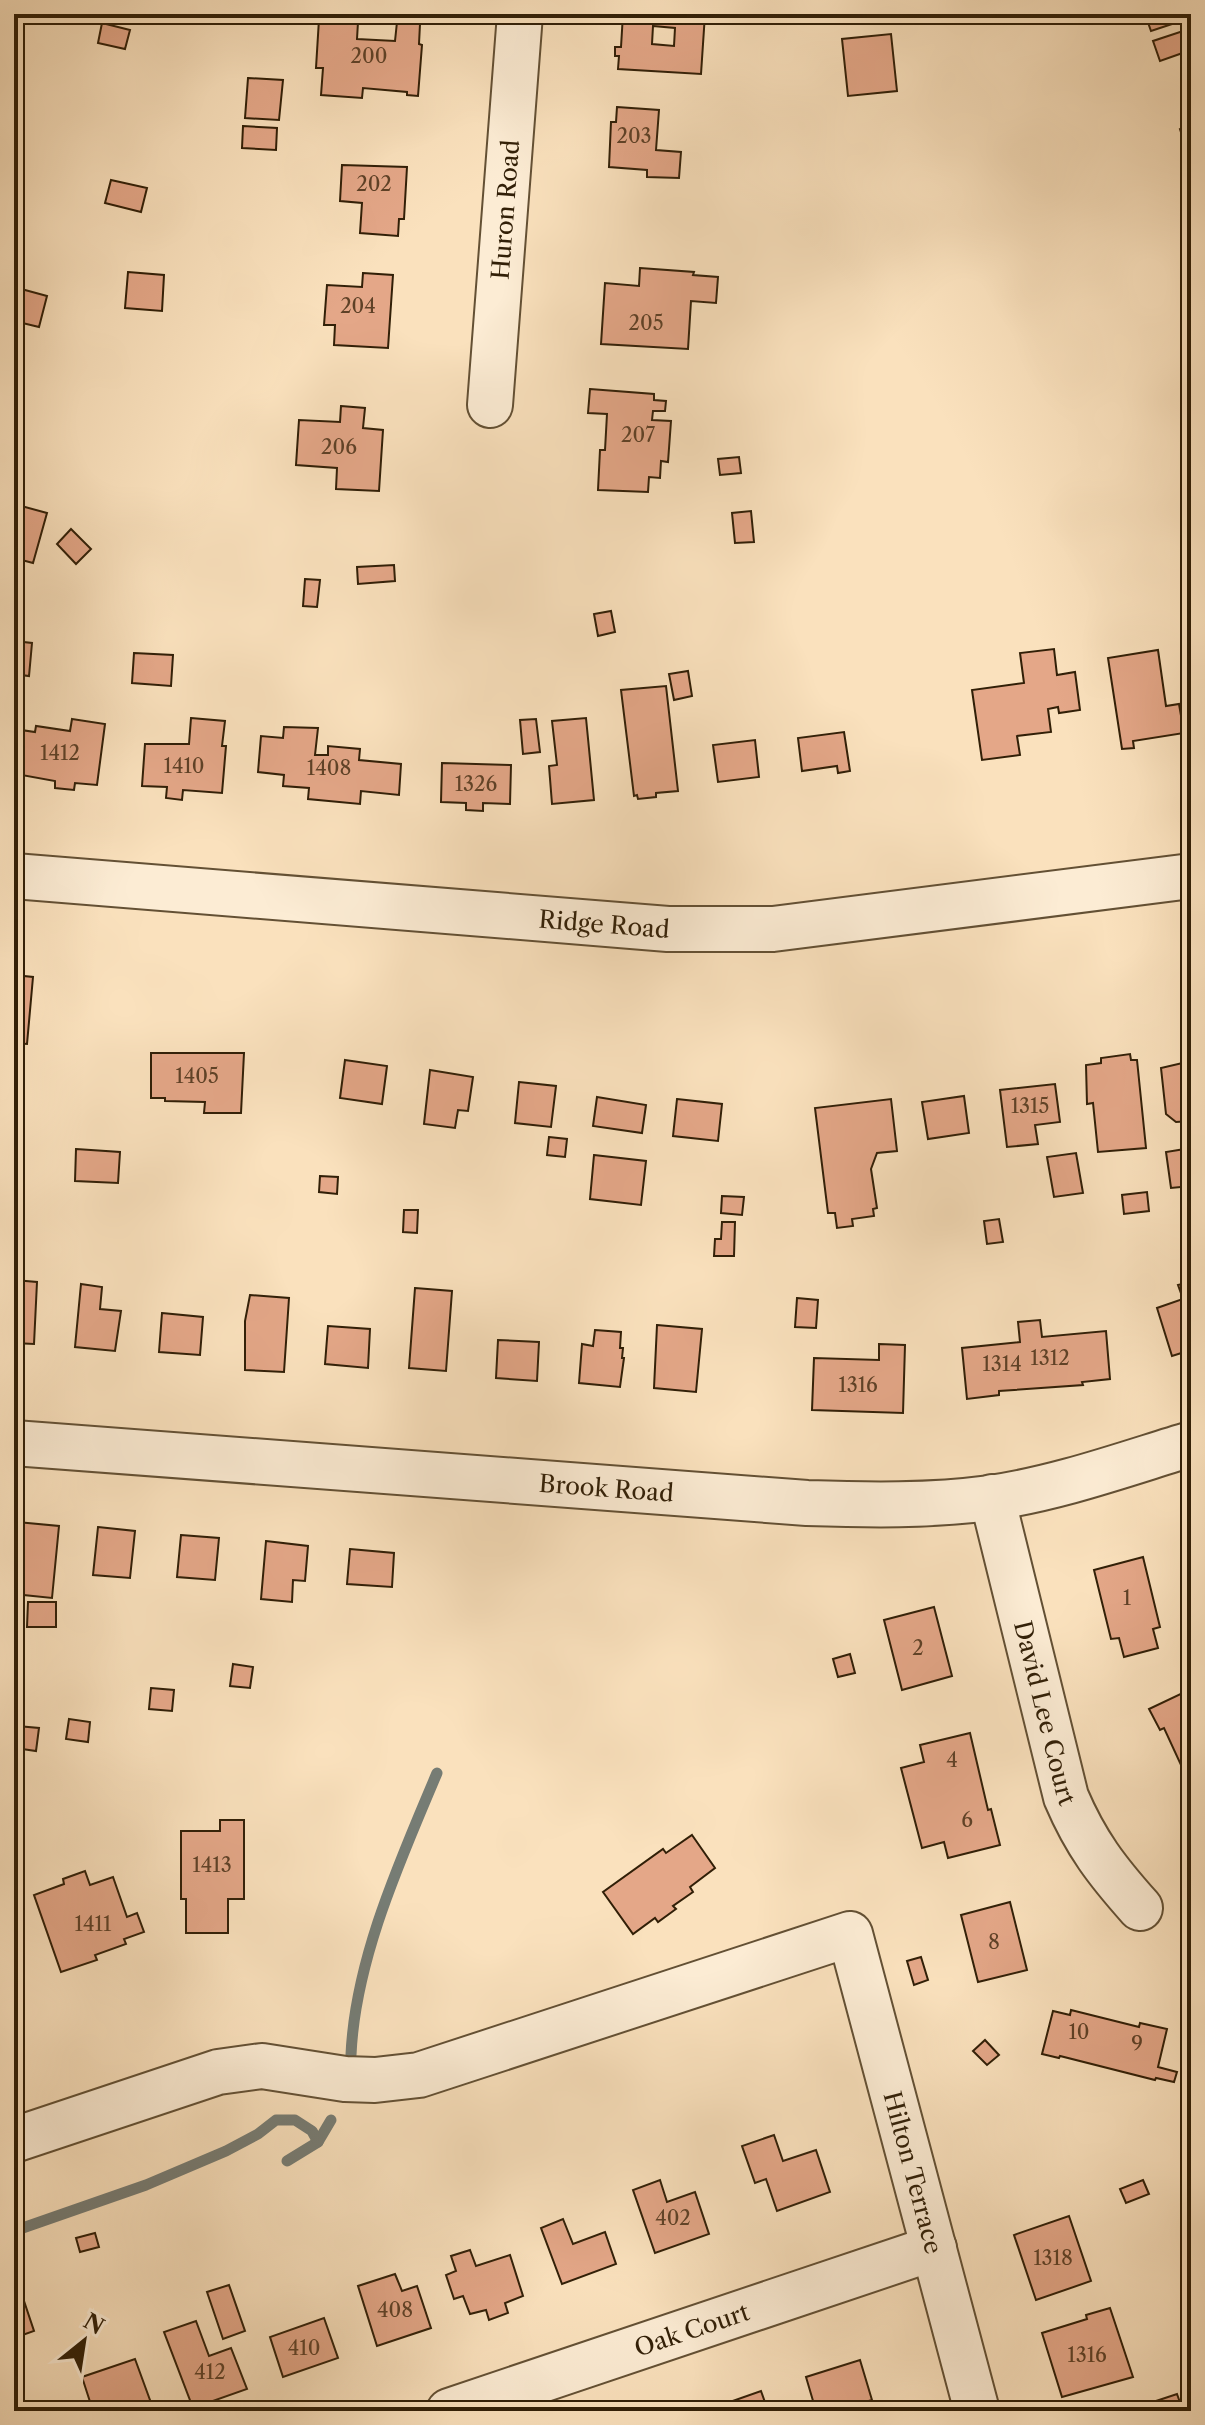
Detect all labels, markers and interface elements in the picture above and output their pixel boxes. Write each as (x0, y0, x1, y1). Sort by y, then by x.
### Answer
house number: 200 (351, 44, 387, 68)
house number: 203 (616, 124, 652, 148)
street label: Huron Road (485, 138, 525, 281)
house number: 202 (356, 172, 392, 196)
house number: 204 (340, 294, 376, 318)
house number: 205 (628, 311, 664, 335)
house number: 207 (621, 423, 655, 447)
house number: 206 (321, 435, 357, 459)
house number: 1412 (40, 741, 80, 765)
house number: 1410 (163, 754, 205, 778)
house number: 1408 (307, 756, 351, 780)
house number: 1326 (455, 772, 497, 796)
street label: Ridge Road (537, 904, 671, 944)
house number: 1405 (175, 1064, 219, 1088)
house number: 1315 (1011, 1094, 1049, 1118)
house number: 1312 (1030, 1346, 1070, 1370)
house number: 1314 (982, 1352, 1022, 1376)
house number: 1316 (838, 1373, 878, 1397)
street label: Brook Road (538, 1468, 675, 1507)
house number: 1 (1123, 1586, 1132, 1610)
street label: David Lee Court (1009, 1618, 1082, 1810)
house number: 2 (912, 1636, 924, 1660)
house number: 4 (946, 1748, 958, 1772)
house number: 6 (961, 1808, 973, 1832)
house number: 1413 (192, 1853, 232, 1877)
house number: 1411 (75, 1912, 112, 1936)
house number: 8 (988, 1930, 1000, 1954)
house number: 10 (1068, 2020, 1090, 2044)
house number: 9 (1131, 2032, 1143, 2056)
street label: Hilton Terrace (878, 2088, 949, 2257)
house number: 402 (655, 2206, 691, 2230)
house number: 1318 (1033, 2246, 1073, 2270)
street label: Oak Court (631, 2297, 753, 2362)
house number: 408 (377, 2298, 413, 2322)
north arrow (44, 2301, 124, 2381)
text: N (79, 2308, 109, 2341)
house number: 410 (288, 2336, 320, 2360)
house number: 1316 (1067, 2343, 1107, 2367)
house number: 412 (194, 2360, 226, 2384)

